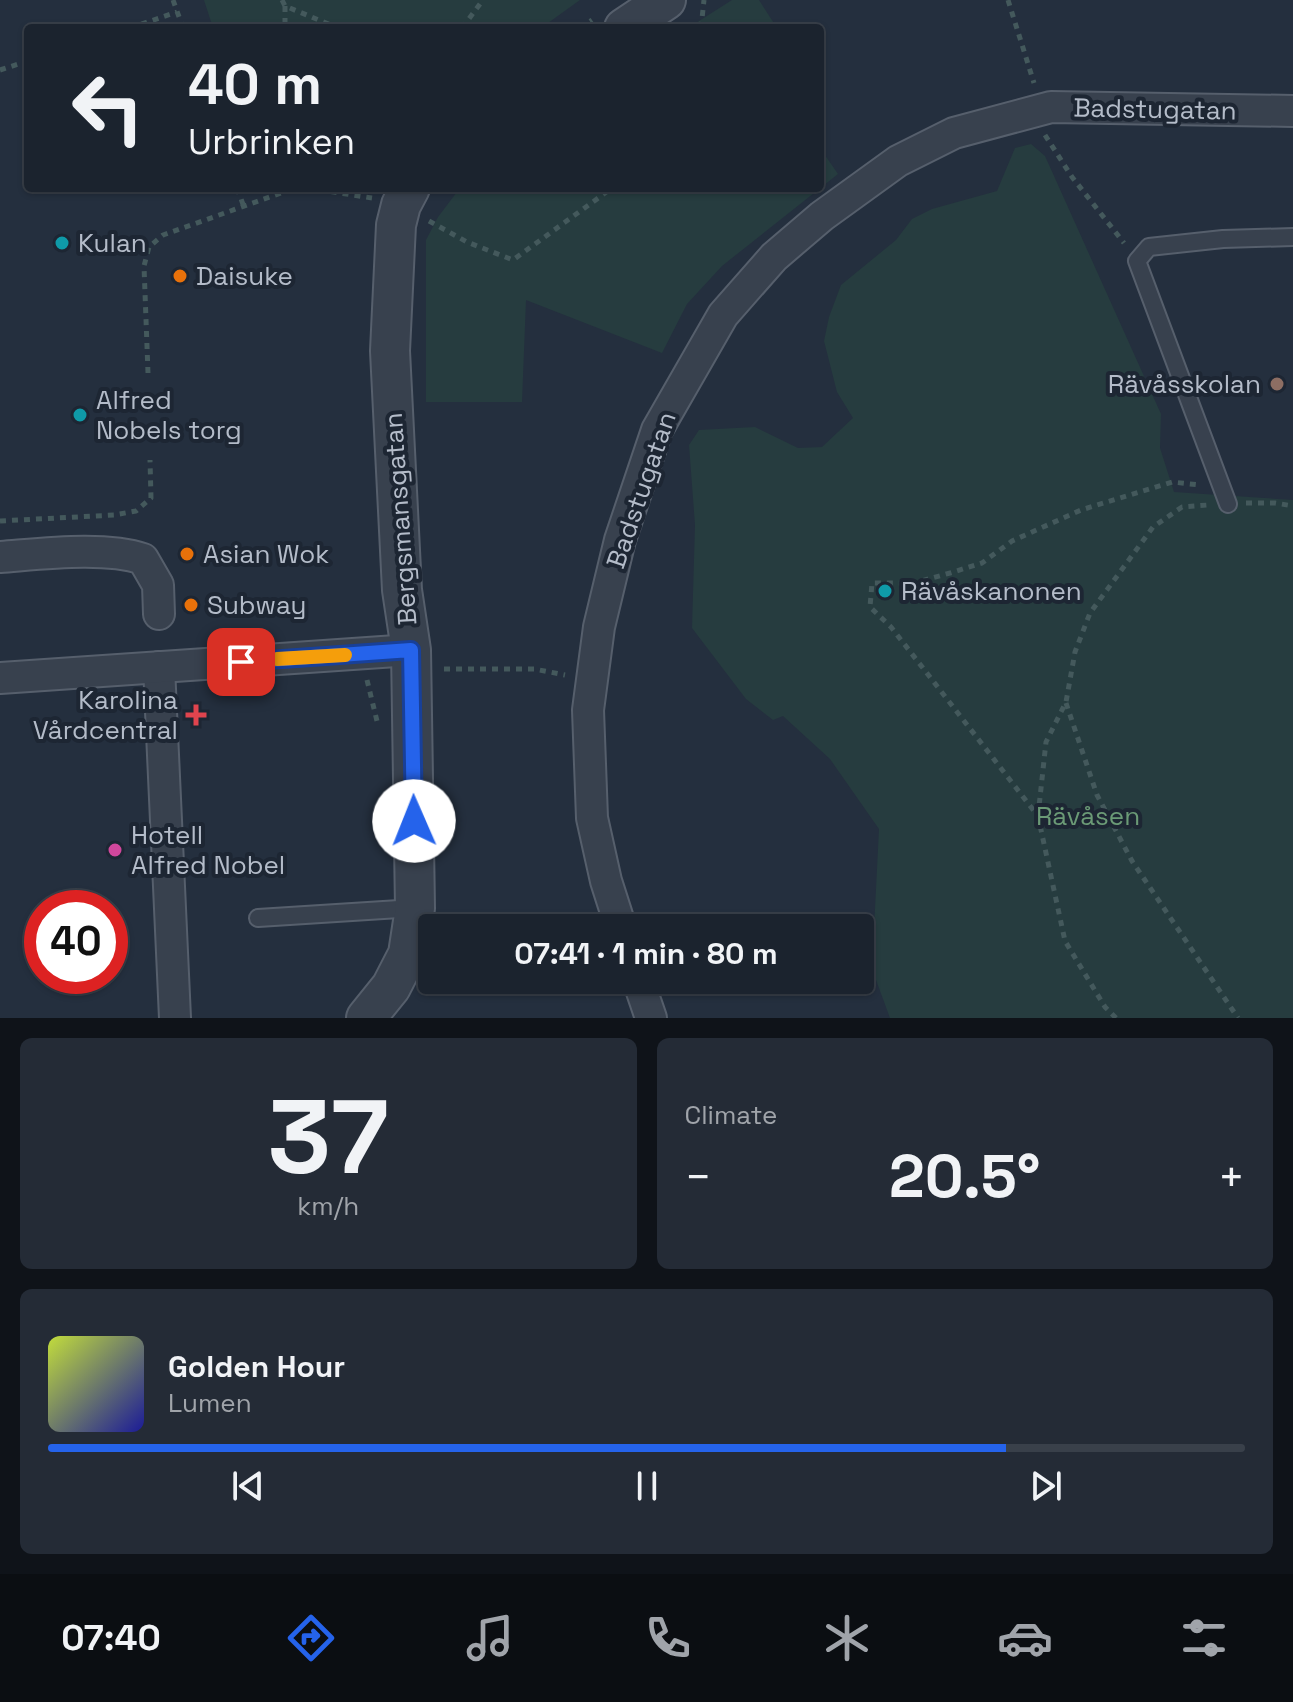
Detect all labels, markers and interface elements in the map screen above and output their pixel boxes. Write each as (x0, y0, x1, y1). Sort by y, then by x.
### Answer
text: 40 m (188, 49, 322, 120)
icon: left (56, 56, 160, 160)
street label: Badstugatan (1073, 91, 1237, 127)
text: Urbrinken (188, 119, 355, 165)
place label: Kulan (78, 226, 147, 260)
marker: Kulan (53, 234, 71, 252)
place label: Daisuke (196, 259, 293, 293)
marker: Daisuke (171, 267, 189, 285)
place label: Rävåsskolan (1108, 367, 1261, 401)
marker: Rävåsskolan (1268, 375, 1286, 393)
place label: Alfred Nobels torg (96, 383, 242, 447)
marker: Alfred Nobels torg (71, 406, 89, 424)
street label: Badstugatan (598, 407, 684, 573)
street label: Bergsmansgatan (376, 412, 424, 626)
place label: Asian Wok (203, 537, 329, 571)
marker: Asian Wok (178, 545, 196, 563)
place label: Rävåskanonen (901, 574, 1082, 608)
marker: Rävåskanonen (876, 582, 894, 600)
place label: Subway (207, 588, 306, 622)
marker: Subway (182, 596, 200, 614)
pin (207, 628, 275, 696)
icon: arrive (219, 640, 263, 684)
place label: Karolina Vårdcentral (33, 683, 178, 747)
marker: Karolina Vårdcentral (185, 704, 207, 726)
position arrow (372, 779, 456, 863)
park label: Rävåsen (1036, 799, 1140, 833)
place label: Hotell Alfred Nobel (131, 818, 285, 882)
marker: Hotell Alfred Nobel (106, 841, 124, 859)
speed limit sign: 40 (24, 890, 128, 994)
text: 07:41 · 1 min · 80 m (514, 934, 778, 973)
text: 37 (268, 1071, 389, 1203)
text: Climate (685, 1098, 777, 1132)
text: 20.5° (889, 1138, 1040, 1215)
text: − (685, 1149, 712, 1205)
text: + (1218, 1149, 1245, 1205)
text: km/h (297, 1189, 359, 1223)
text: Golden Hour (168, 1347, 345, 1386)
text: Lumen (168, 1386, 252, 1420)
icon: previous (226, 1464, 270, 1508)
icon: pause (625, 1464, 669, 1508)
icon: next (1024, 1464, 1068, 1508)
icon: directions (283, 1610, 339, 1666)
icon: music (462, 1610, 518, 1666)
icon: phone (640, 1610, 696, 1666)
icon: climate (819, 1610, 875, 1666)
icon: car (997, 1610, 1053, 1666)
icon: filters (1176, 1610, 1232, 1666)
text: 07:40 (61, 1615, 161, 1661)

